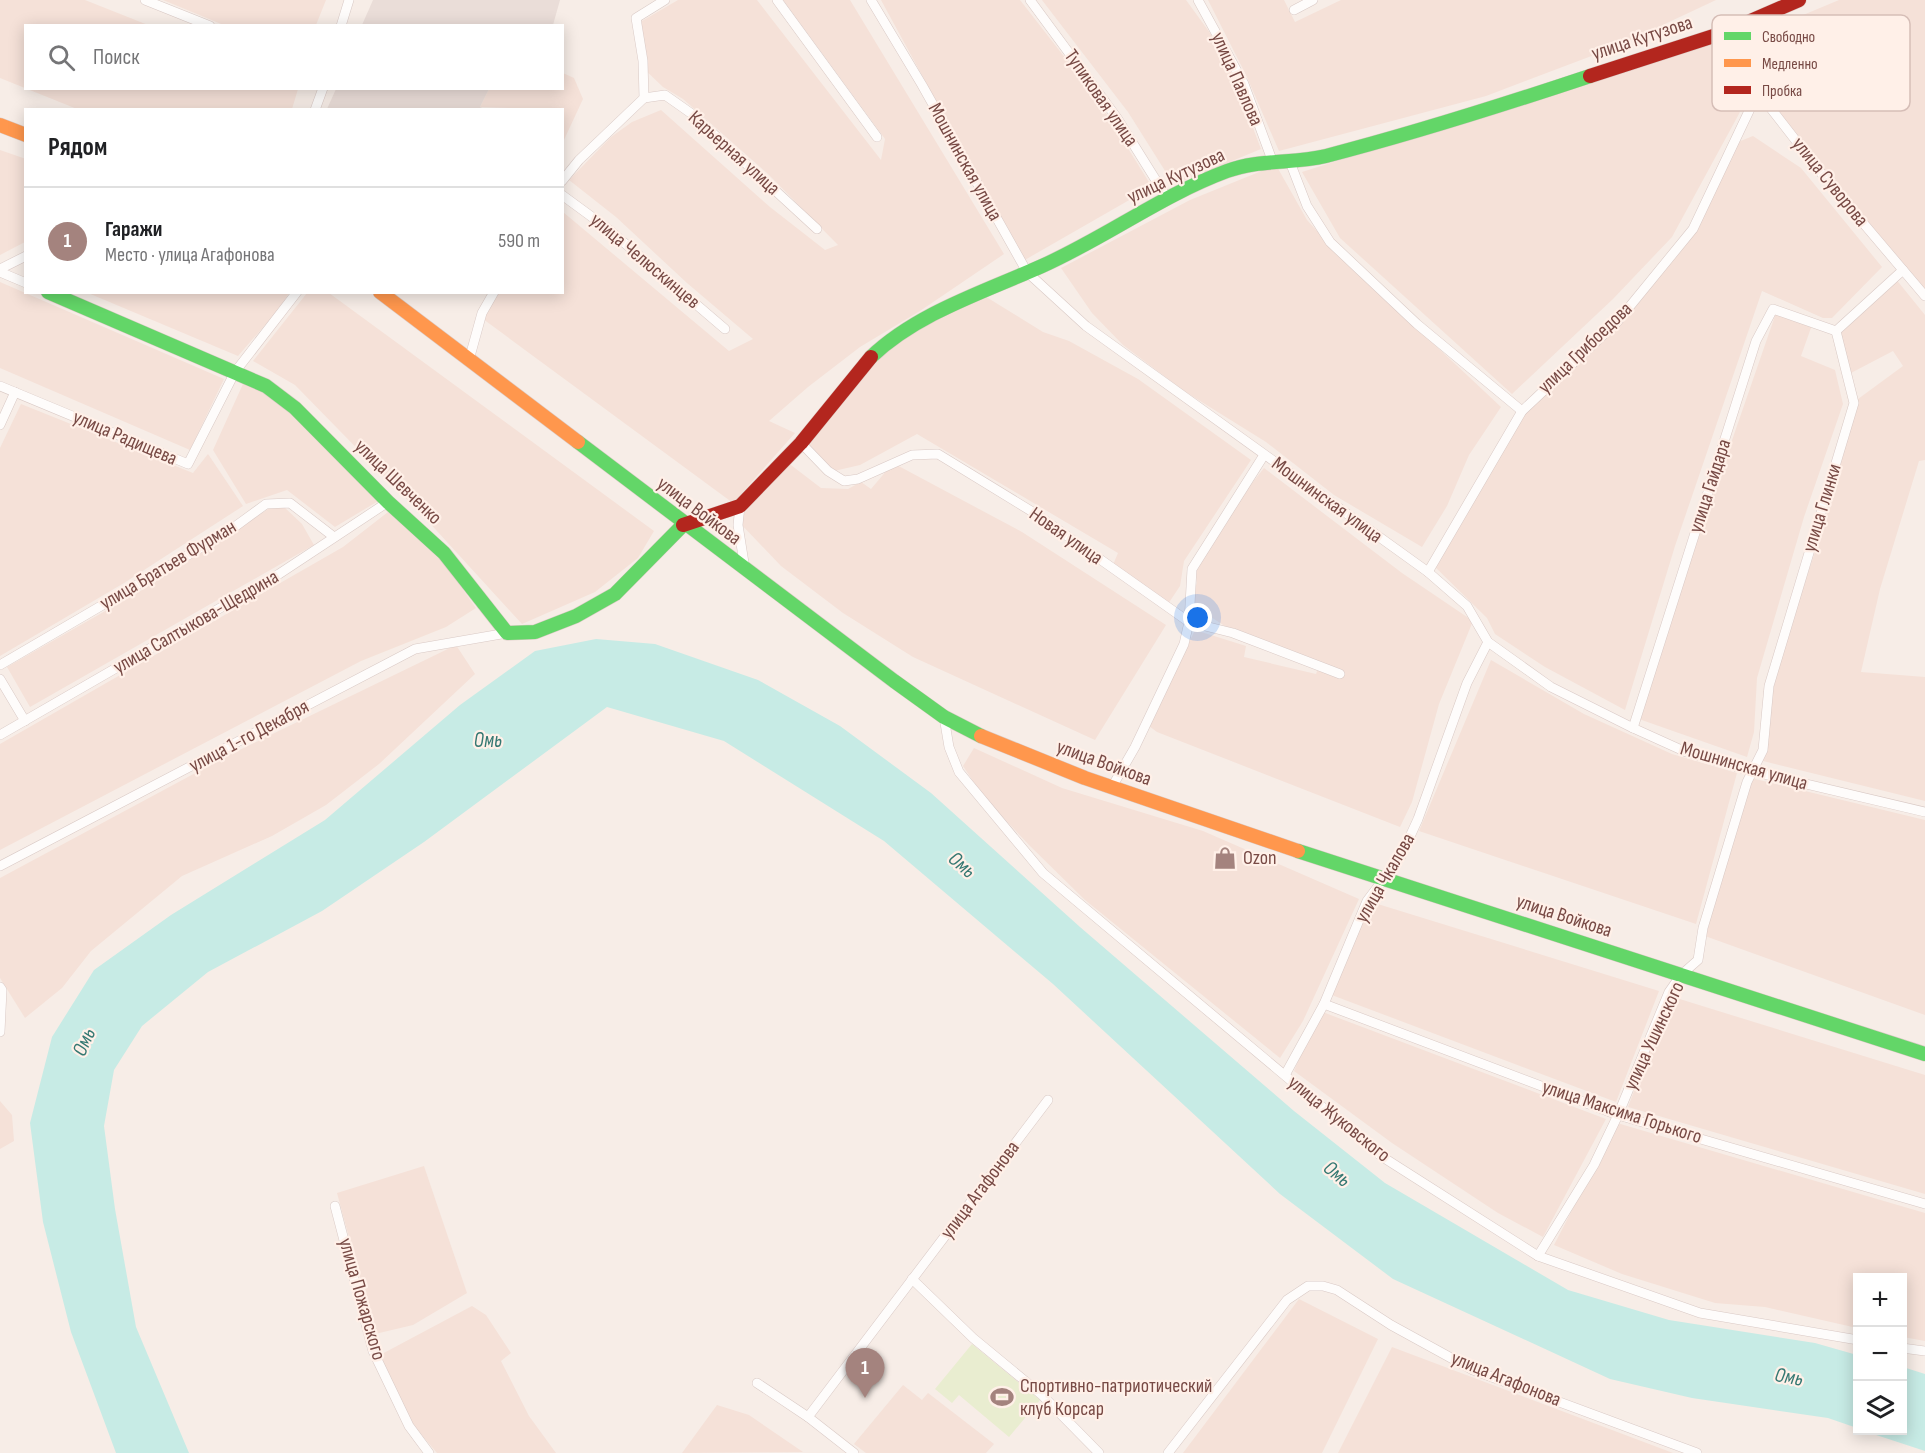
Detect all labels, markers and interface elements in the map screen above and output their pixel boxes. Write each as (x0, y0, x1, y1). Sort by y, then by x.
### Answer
street label: улица Кутузова (1588, 10, 1696, 66)
legend (1712, 15, 1910, 111)
search box (24, 24, 564, 90)
street label: улица Павлова (1206, 28, 1268, 130)
text: Свободно (1762, 28, 1815, 47)
icon: search (45, 41, 78, 74)
text: Поиск (93, 44, 139, 71)
street label: Тупиковая улица (1059, 45, 1143, 151)
text: Медленно (1762, 55, 1818, 74)
text: Пробка (1762, 82, 1802, 101)
street label: Мошнинская улица (923, 99, 1007, 225)
street label: Карьерная улица (683, 106, 785, 200)
text: Рядом (48, 132, 107, 163)
street label: улица Суворова (1787, 133, 1873, 231)
street label: улица Кутузова (1123, 143, 1229, 209)
street label: улица Челюскинцев (585, 208, 705, 314)
text: Гаражи (105, 216, 163, 243)
text: 1 (64, 229, 71, 253)
text: 590 m (498, 229, 540, 253)
text: Место · улица Агафонова (105, 243, 275, 267)
street label: улица Грибоедова (1533, 297, 1637, 399)
street label: улица Радищева (69, 405, 181, 471)
street label: улица Шевченко (349, 434, 447, 530)
street label: улица Гайдара (1684, 436, 1736, 536)
street label: Мошнинская улица (1267, 452, 1387, 548)
street label: улица Глинки (1797, 461, 1847, 555)
street label: улица Войкова (652, 472, 746, 550)
street label: Новая улица (1025, 502, 1107, 570)
street label: улица Братьев Фурман (95, 515, 241, 615)
street label: улица Салтыкова-Щедрина (109, 565, 283, 679)
your location (1183, 603, 1212, 632)
street label: улица 1-го Декабря (185, 694, 313, 778)
water label: Омь (474, 728, 502, 753)
street label: улица Войкова (1053, 735, 1155, 791)
street label: Мошнинская улица (1678, 736, 1810, 796)
street label: улица Чкалова (1350, 829, 1420, 927)
shop icon: Ozon (1212, 845, 1238, 871)
water label: Омь (943, 846, 981, 884)
place label: Ozon (1243, 846, 1277, 870)
street label: улица Войкова (1513, 889, 1615, 943)
street label: улица Ушинского (1618, 978, 1690, 1094)
water label: Омь (67, 1024, 101, 1060)
street label: улица Жуковского (1283, 1071, 1395, 1167)
street label: улица Максима Горького (1539, 1075, 1705, 1149)
street label: улица Агафонова (935, 1136, 1025, 1244)
water label: Омь (1318, 1155, 1356, 1193)
street label: улица Пожарского (333, 1235, 391, 1363)
map controls (1853, 1273, 1907, 1435)
button: + (1853, 1273, 1907, 1327)
button: − (1853, 1327, 1907, 1381)
street label: улица Агафонова (1448, 1346, 1564, 1412)
pin: 1 (846, 1348, 884, 1398)
water label: Омь (1773, 1362, 1805, 1392)
place label: Спортивно-патриотический клуб Корсар (1020, 1374, 1212, 1421)
button: layers (1853, 1381, 1907, 1435)
sports icon: Спортивно-патриотический клуб Корсар (989, 1384, 1015, 1410)

